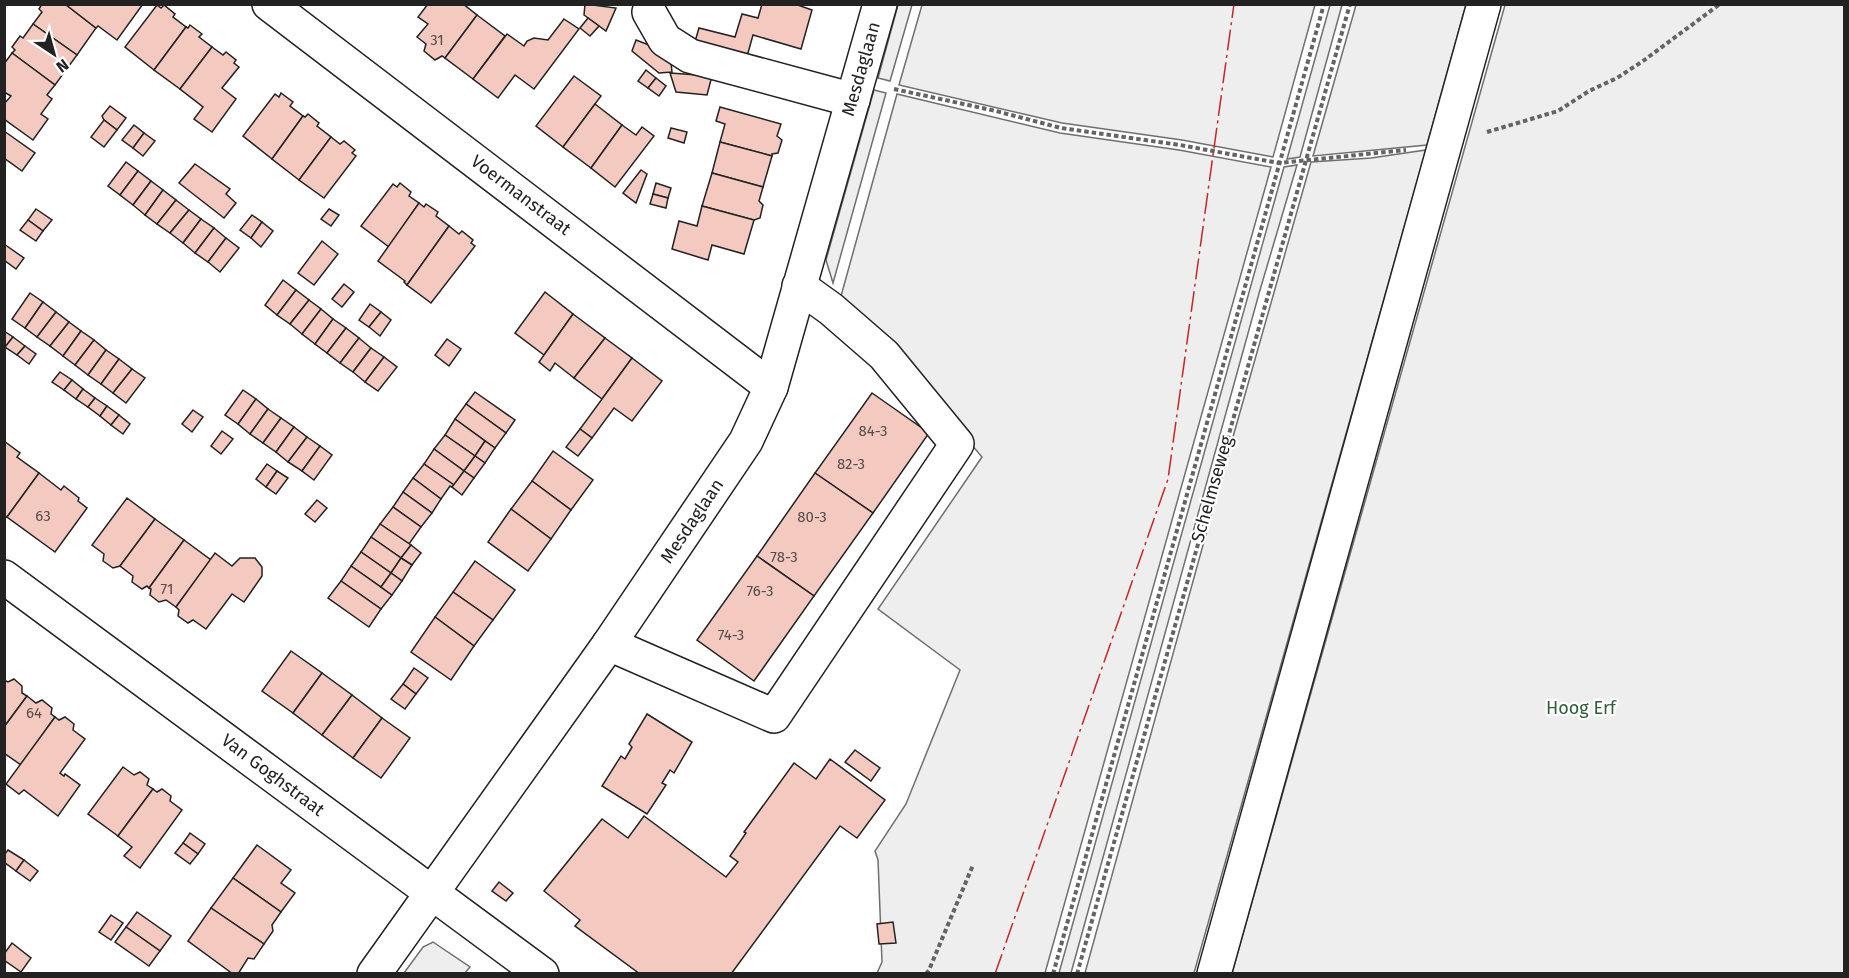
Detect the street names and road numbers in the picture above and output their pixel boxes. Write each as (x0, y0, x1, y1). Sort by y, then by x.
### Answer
street label: Mesdaglaan (837, 19, 885, 119)
street label: Voermanstraat (467, 150, 576, 240)
street label: Schelmseweg (1186, 433, 1238, 545)
street label: Mesdaglaan (656, 475, 728, 567)
street label: Van Goghstraat (217, 729, 329, 821)

